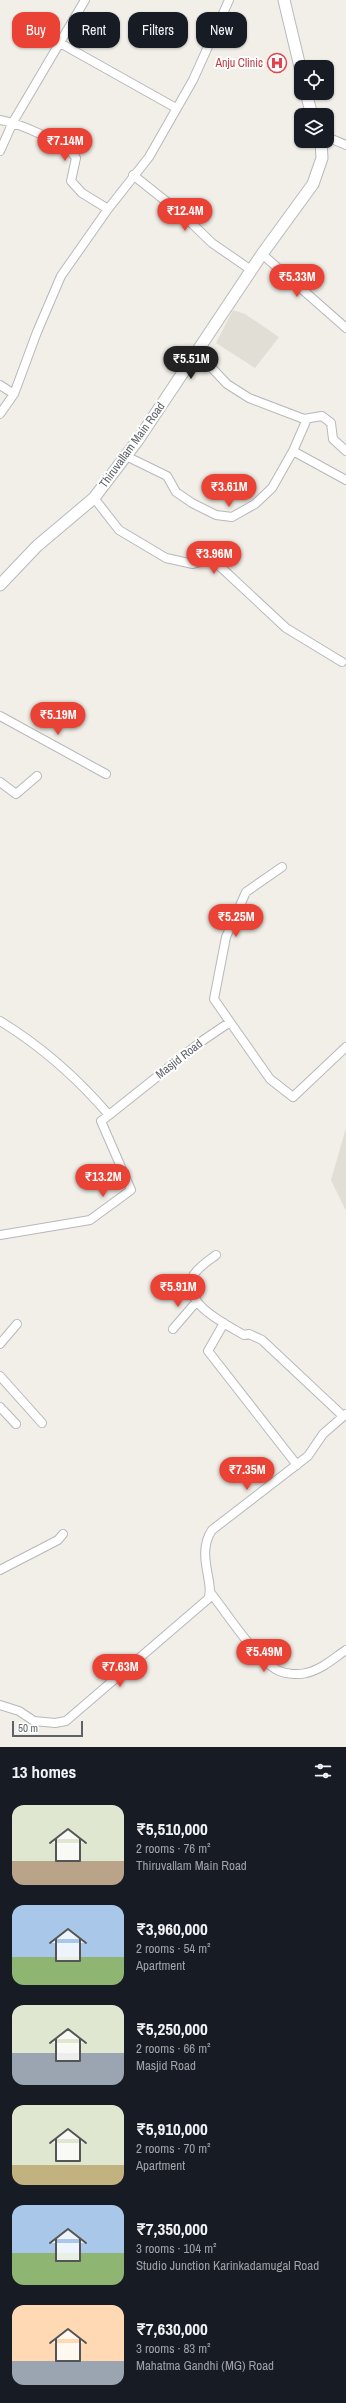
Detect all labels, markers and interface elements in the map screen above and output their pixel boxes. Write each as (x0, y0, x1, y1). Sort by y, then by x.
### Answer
chip: Buy (12, 12, 60, 48)
chip: Rent (68, 12, 120, 48)
chip: Filters (128, 12, 188, 48)
chip: New (196, 12, 247, 48)
hospital icon: Anju Clinic (266, 52, 288, 74)
place label: Anju Clinic (214, 55, 263, 71)
map controls (294, 60, 334, 148)
button: locate (294, 60, 334, 100)
button: layers (294, 108, 334, 148)
pin: ₹7.14M (32, 128, 98, 162)
text: ₹7.14M (46, 132, 84, 149)
pin: ₹12.4M (152, 198, 218, 232)
text: ₹12.4M (166, 202, 204, 219)
pin: ₹5.33M (264, 264, 330, 298)
text: ₹5.33M (278, 268, 316, 285)
pin: ₹5.51M (158, 346, 224, 380)
text: ₹5.51M (172, 350, 210, 367)
street label: Thiruvallam Main Road (95, 399, 169, 491)
pin: ₹3.61M (196, 474, 262, 508)
text: ₹3.61M (210, 478, 248, 495)
pin: ₹3.96M (181, 541, 247, 575)
text: ₹3.96M (195, 545, 233, 562)
pin: ₹5.19M (25, 702, 91, 736)
text: ₹5.19M (39, 706, 77, 723)
pin: ₹5.25M (203, 904, 269, 938)
text: ₹5.25M (217, 908, 255, 925)
street label: Masjid Road (152, 1036, 206, 1082)
pin: ₹13.2M (70, 1164, 136, 1198)
text: ₹13.2M (84, 1168, 122, 1185)
pin: ₹5.91M (145, 1274, 211, 1308)
text: ₹5.91M (159, 1278, 197, 1295)
pin: ₹7.35M (214, 1457, 280, 1491)
text: ₹7.35M (228, 1461, 266, 1478)
pin: ₹5.49M (231, 1639, 297, 1673)
text: ₹5.49M (245, 1643, 283, 1660)
pin: ₹7.63M (87, 1654, 153, 1688)
text: ₹7.63M (101, 1658, 139, 1675)
scale bar (12, 1719, 83, 1738)
text: 50 m (18, 1721, 38, 1735)
text: 13 homes (12, 1760, 76, 1783)
icon: filters (312, 1760, 334, 1782)
text: ₹5,510,000 (136, 1817, 208, 1840)
icon: home (44, 1821, 92, 1869)
text: 2 rooms · 76 m² (136, 1840, 211, 1857)
text: Thiruvallam Main Road (136, 1857, 247, 1874)
text: ₹3,960,000 (136, 1917, 208, 1940)
icon: home (44, 1921, 92, 1969)
text: 2 rooms · 54 m² (136, 1940, 211, 1957)
text: Apartment (136, 1957, 185, 1974)
text: ₹5,250,000 (136, 2017, 208, 2040)
icon: home (44, 2021, 92, 2069)
text: 2 rooms · 66 m² (136, 2040, 211, 2057)
text: Masjid Road (136, 2057, 196, 2074)
text: ₹5,910,000 (136, 2117, 208, 2140)
icon: home (44, 2121, 92, 2169)
text: 2 rooms · 70 m² (136, 2140, 211, 2157)
text: Apartment (136, 2157, 185, 2174)
text: ₹7,350,000 (136, 2217, 208, 2240)
icon: home (44, 2221, 92, 2269)
text: 3 rooms · 104 m² (136, 2240, 217, 2257)
text: Studio Junction Karinkadamugal Road (136, 2257, 319, 2274)
text: ₹7,630,000 (136, 2317, 208, 2340)
icon: home (44, 2321, 92, 2369)
text: 3 rooms · 83 m² (136, 2340, 211, 2357)
text: Mahatma Gandhi (MG) Road (136, 2357, 274, 2374)

